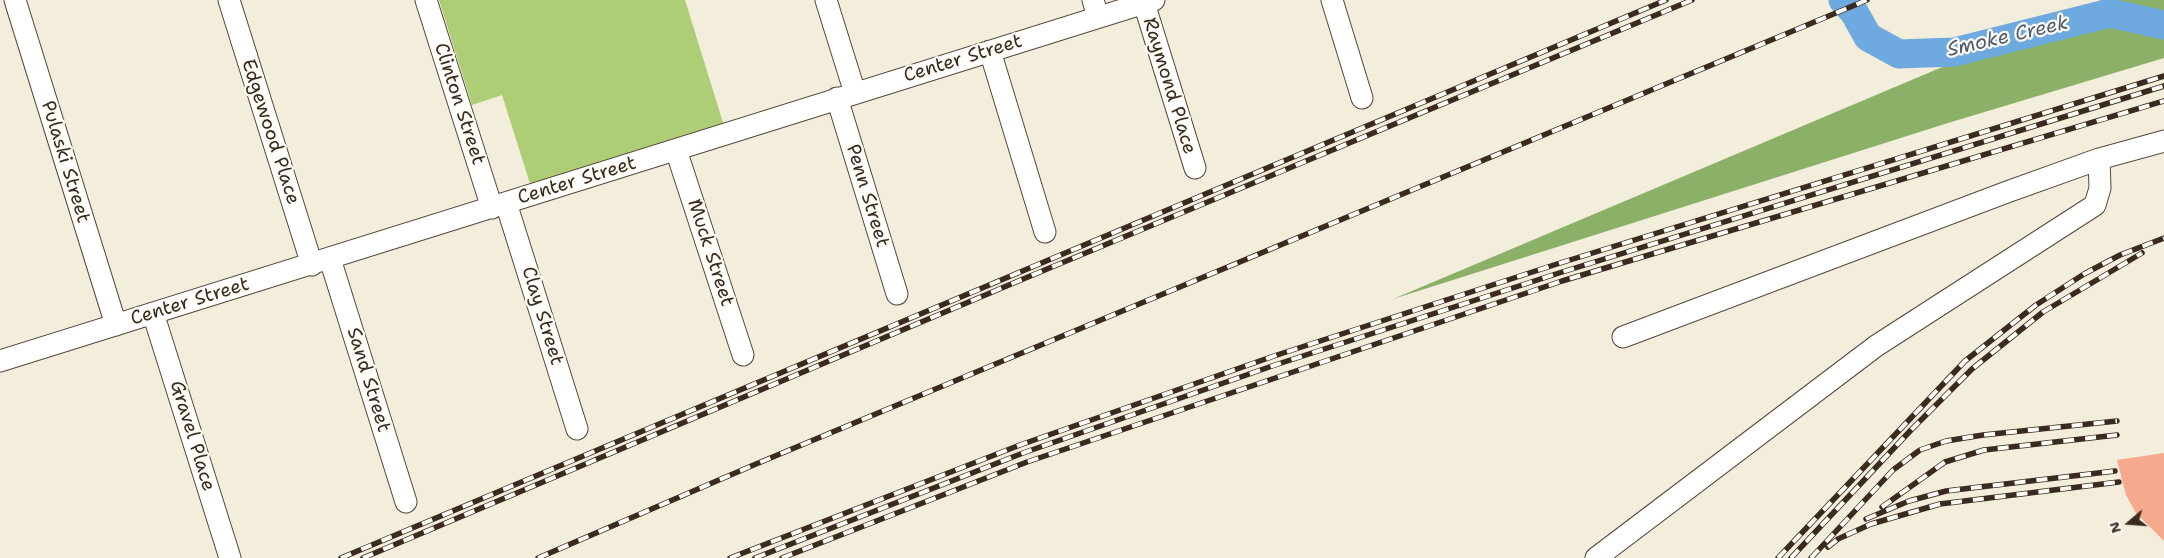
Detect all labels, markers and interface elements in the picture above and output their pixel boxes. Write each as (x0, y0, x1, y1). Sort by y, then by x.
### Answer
water label: Smoke Creek (1945, 11, 2071, 63)
street label: Raymond Place (1137, 15, 1201, 157)
street label: Center Street (901, 30, 1025, 88)
street label: Clinton Street (429, 40, 489, 168)
street label: Edgewood Place (236, 56, 304, 208)
street label: Pulaski Street (36, 98, 94, 226)
street label: Penn Street (841, 142, 893, 250)
street label: Center Street (515, 152, 639, 210)
street label: Muck Street (682, 197, 738, 309)
street label: Clay Street (516, 264, 568, 368)
street label: Center Street (128, 273, 252, 331)
street label: Sand Street (341, 325, 395, 435)
street label: Gravel Place (164, 378, 220, 494)
north arrow (2104, 498, 2154, 548)
text: N (2104, 520, 2125, 536)

